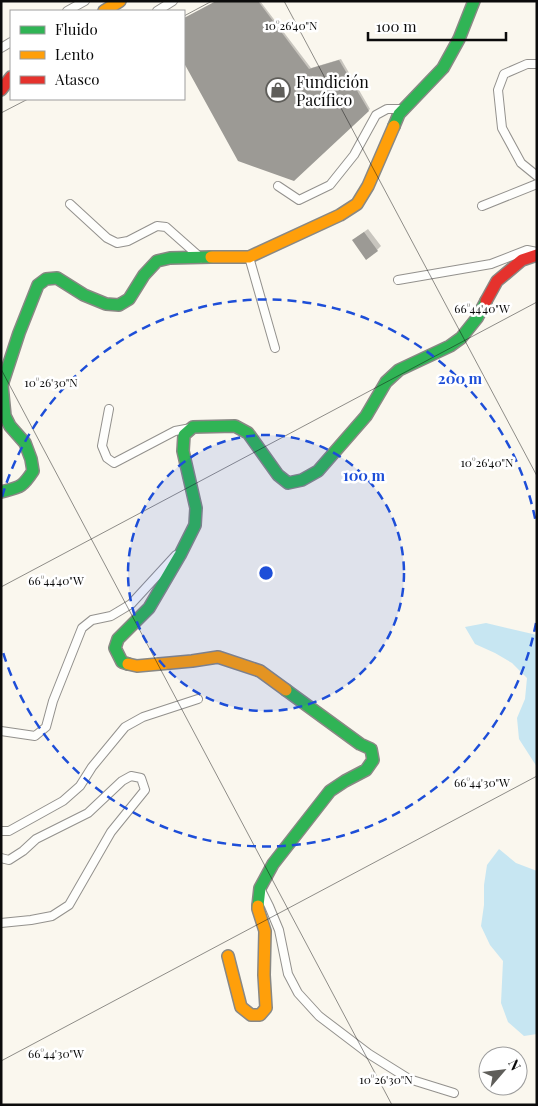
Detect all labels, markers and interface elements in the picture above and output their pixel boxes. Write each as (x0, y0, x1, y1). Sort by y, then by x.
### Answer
legend (10, 10, 185, 100)
scale bar (368, 10, 506, 42)
text: 100 m (376, 16, 417, 36)
text: 10°26'40"N (264, 17, 318, 33)
text: Fluido (55, 19, 98, 39)
text: Lento (55, 44, 94, 64)
text: Atasco (54, 69, 99, 89)
place label: Fundición Pacífico (296, 71, 369, 110)
shop icon: Fundición Pacífico (265, 77, 291, 103)
text: 66°44'40"W (454, 300, 510, 316)
text: 200 m (438, 368, 483, 388)
text: 10°26'30"N (24, 374, 78, 390)
text: 10°26'40"N (460, 454, 514, 470)
text: 100 m (343, 465, 386, 485)
centre of rings (257, 564, 275, 582)
text: 66°44'40"W (28, 572, 84, 588)
text: 66°44'30"W (454, 774, 510, 790)
text: 66°44'30"W (28, 1045, 84, 1061)
north arrow (478, 1046, 528, 1096)
text: N (504, 1056, 526, 1074)
text: 10°26'30"N (359, 1071, 413, 1087)

